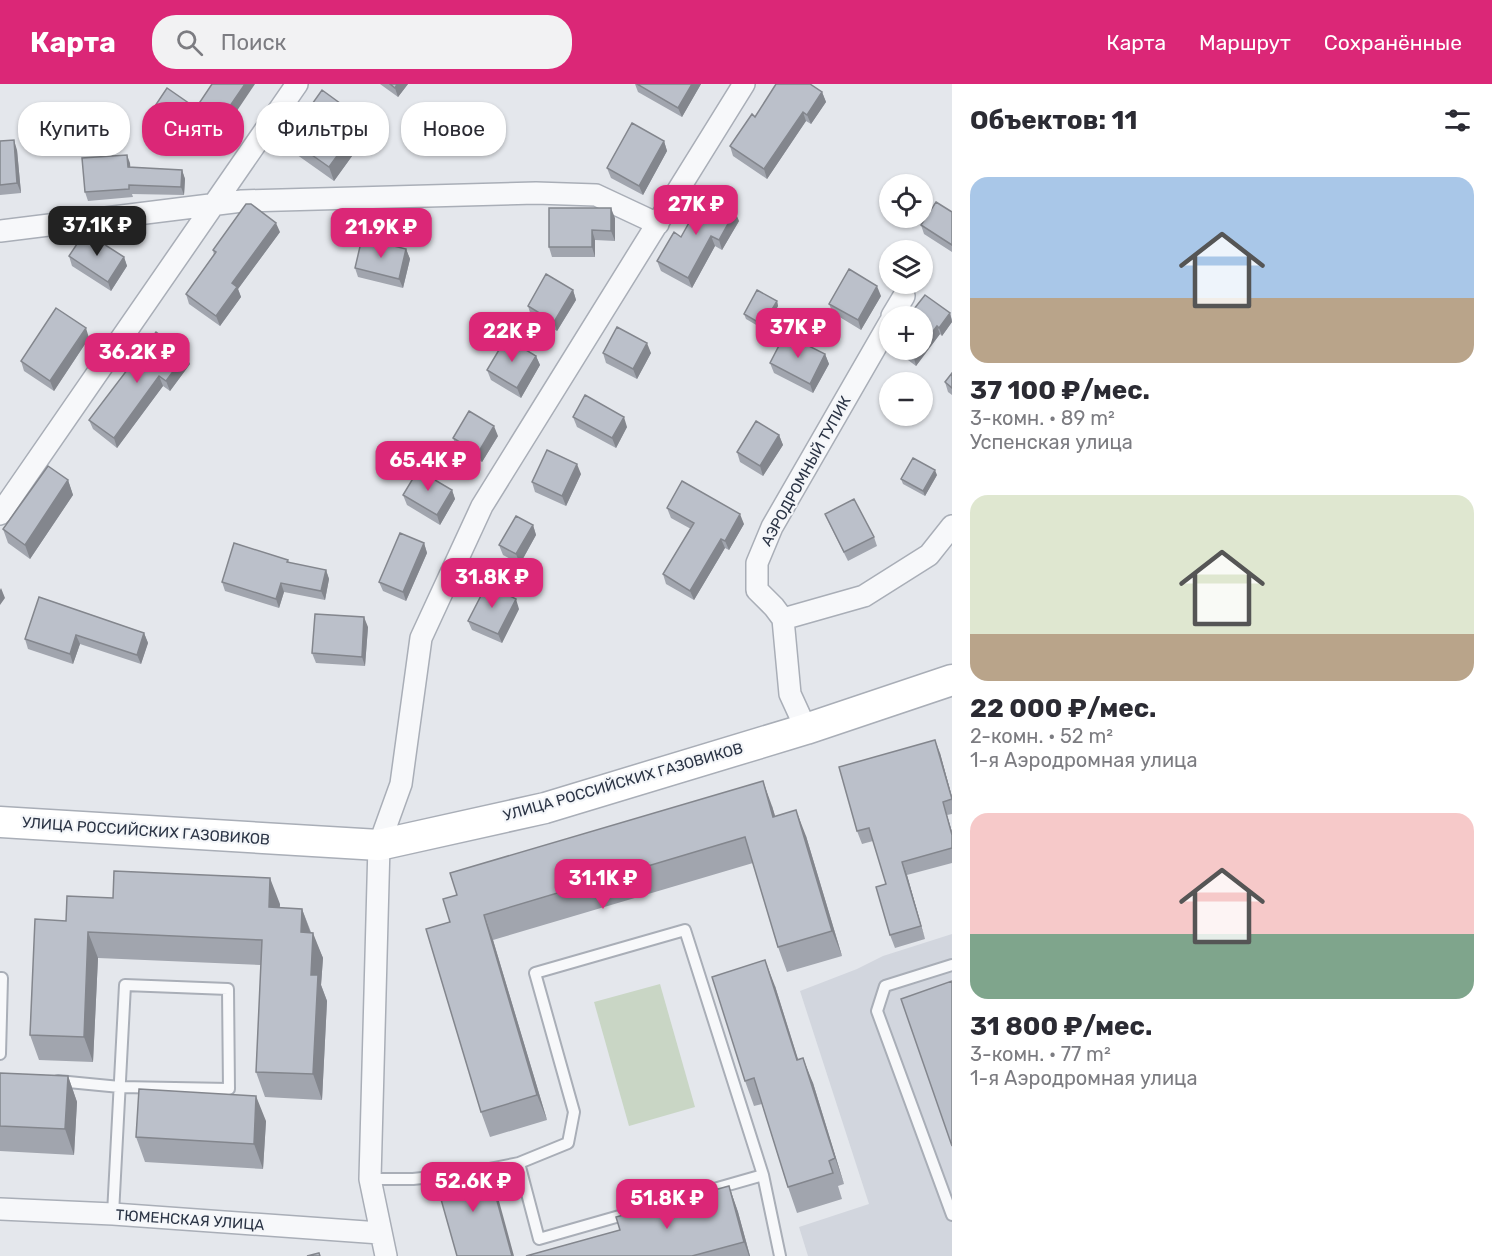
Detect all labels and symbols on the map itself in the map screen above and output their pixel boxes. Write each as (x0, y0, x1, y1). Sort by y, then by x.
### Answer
pin: 27K ₽ (654, 185, 738, 236)
pin: 37.1K ₽ (42, 206, 152, 257)
pin: 21.9K ₽ (326, 208, 436, 259)
pin: 37K ₽ (756, 308, 840, 359)
pin: 22K ₽ (470, 312, 554, 363)
pin: 36.2K ₽ (82, 333, 192, 384)
street label: АЭРОДРОМНЫЙ ТУПИК (757, 393, 855, 549)
pin: 65.4K ₽ (373, 441, 483, 492)
pin: 31.8K ₽ (437, 558, 547, 609)
street label: УЛИЦА РОССИЙСКИХ ГАЗОВИКОВ (501, 739, 745, 825)
street label: УЛИЦА РОССИЙСКИХ ГАЗОВИКОВ (21, 813, 271, 849)
pin: 31.1K ₽ (548, 859, 658, 910)
pin: 52.6K ₽ (418, 1162, 528, 1213)
pin: 51.8K ₽ (612, 1179, 722, 1230)
street label: ТЮМЕНСКАЯ УЛИЦА (115, 1206, 265, 1234)

